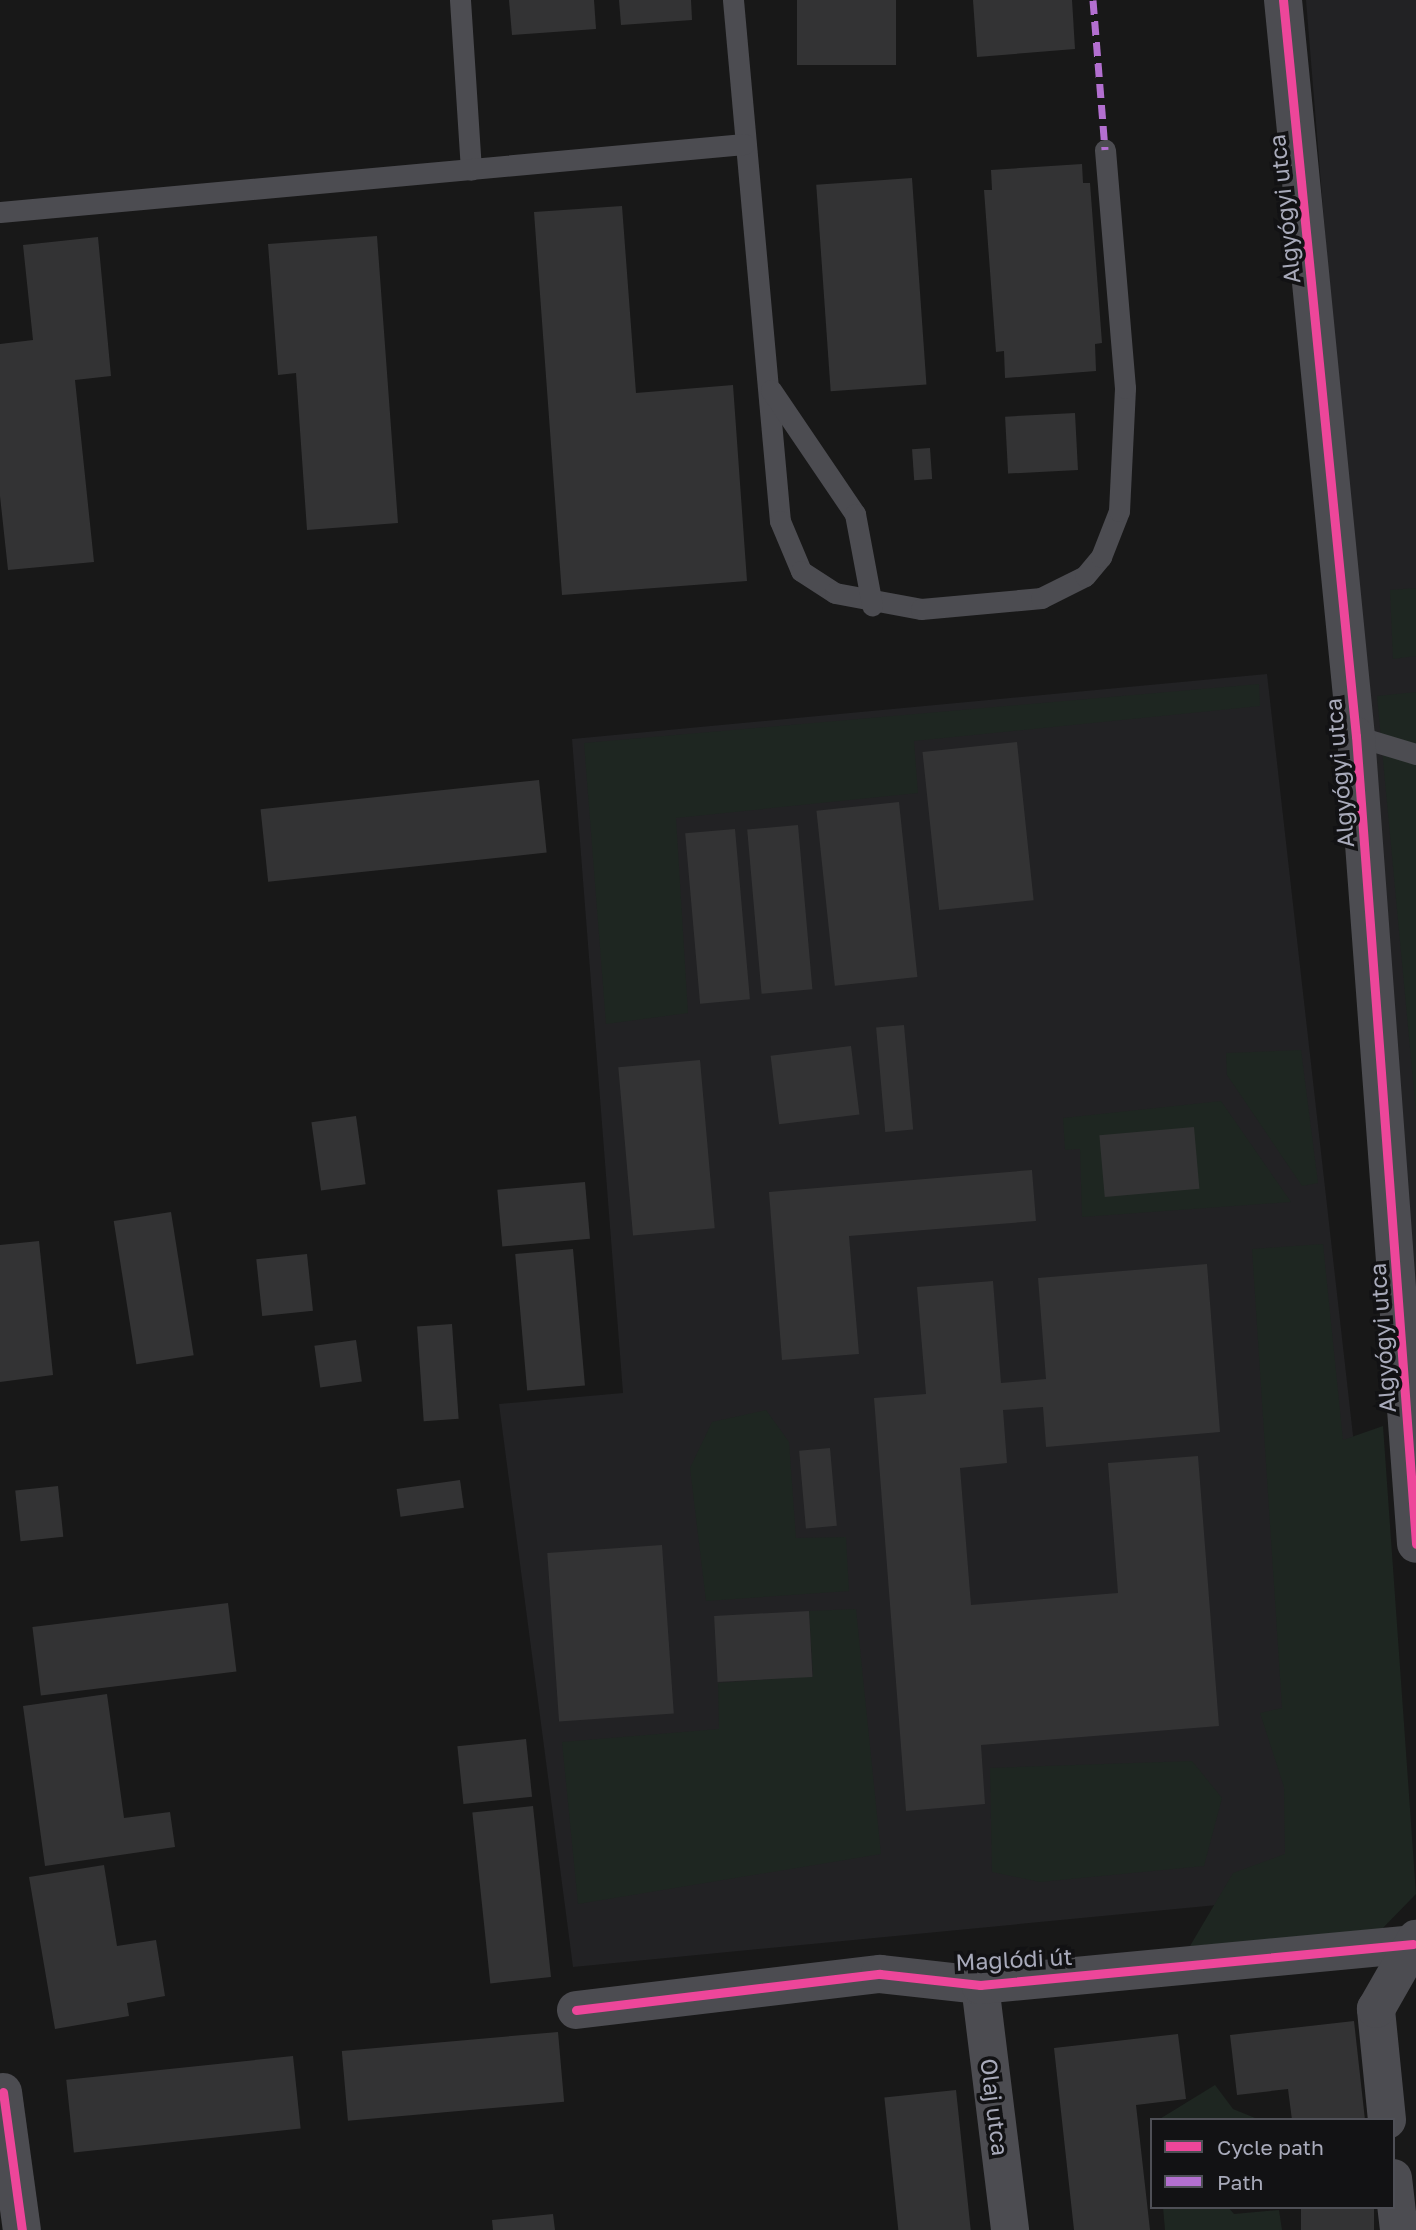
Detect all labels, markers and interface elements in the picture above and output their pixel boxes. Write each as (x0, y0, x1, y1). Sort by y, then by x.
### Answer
street label: Algyógyi utca (1262, 133, 1306, 285)
street label: Algyógyi utca (1319, 697, 1359, 849)
street label: Algyógyi utca (1363, 1262, 1401, 1414)
street label: Maglódi út (955, 1942, 1073, 1976)
street label: Olaj utca (975, 2057, 1015, 2157)
legend (1150, 2118, 1395, 2209)
text: Cycle path (1217, 2134, 1324, 2160)
text: Path (1217, 2169, 1264, 2195)

